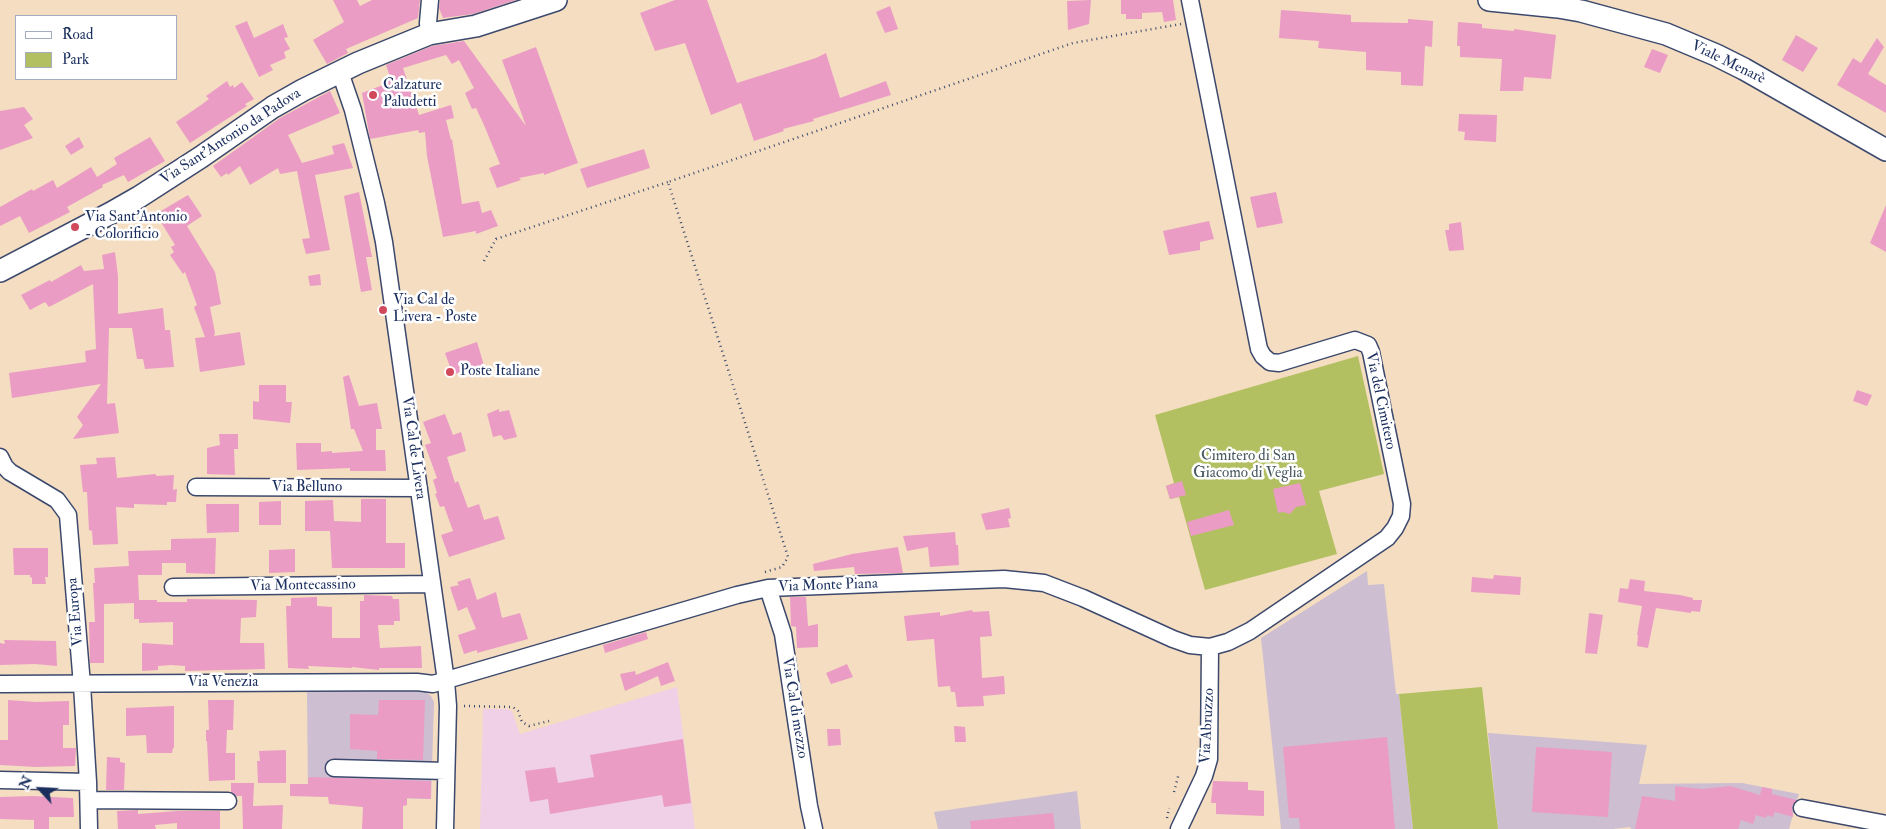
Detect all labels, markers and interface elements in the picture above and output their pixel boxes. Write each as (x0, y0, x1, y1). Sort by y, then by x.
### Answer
legend (15, 15, 178, 80)
text: Road (62, 25, 93, 44)
street label: Viale Menarè (1688, 37, 1768, 89)
text: Park (62, 50, 89, 69)
place label: Calzature Paludetti (383, 77, 442, 112)
street label: Via Sant'Antonio da Padova (157, 85, 305, 189)
marker: Calzature Paludetti (367, 89, 379, 101)
place label: Via Sant'Antonio - Colorificio (85, 209, 187, 244)
marker: Via Sant'Antonio - Colorificio (69, 221, 81, 233)
place label: Via Cal de Livera - Poste (393, 292, 477, 327)
marker: Via Cal de Livera - Poste (377, 304, 389, 316)
street label: Via del Cimitero (1361, 351, 1399, 451)
place label: Poste Italiane (460, 363, 540, 381)
marker: Poste Italiane (444, 366, 456, 378)
street label: Via Cal de Livera (397, 395, 429, 501)
park label: Cimitero di San Giacomo di Veglia (1193, 448, 1303, 483)
street label: Via Belluno (272, 479, 342, 497)
street label: Via Monte Piana (778, 575, 878, 597)
street label: Via Montecassino (250, 576, 356, 596)
street label: Via Europa (64, 577, 88, 647)
street label: Via Cal di mezzo (777, 656, 811, 760)
street label: Via Venezia (188, 674, 258, 692)
street label: Via Abruzzo (1197, 688, 1219, 764)
north arrow (15, 764, 65, 814)
text: N (16, 773, 36, 792)

